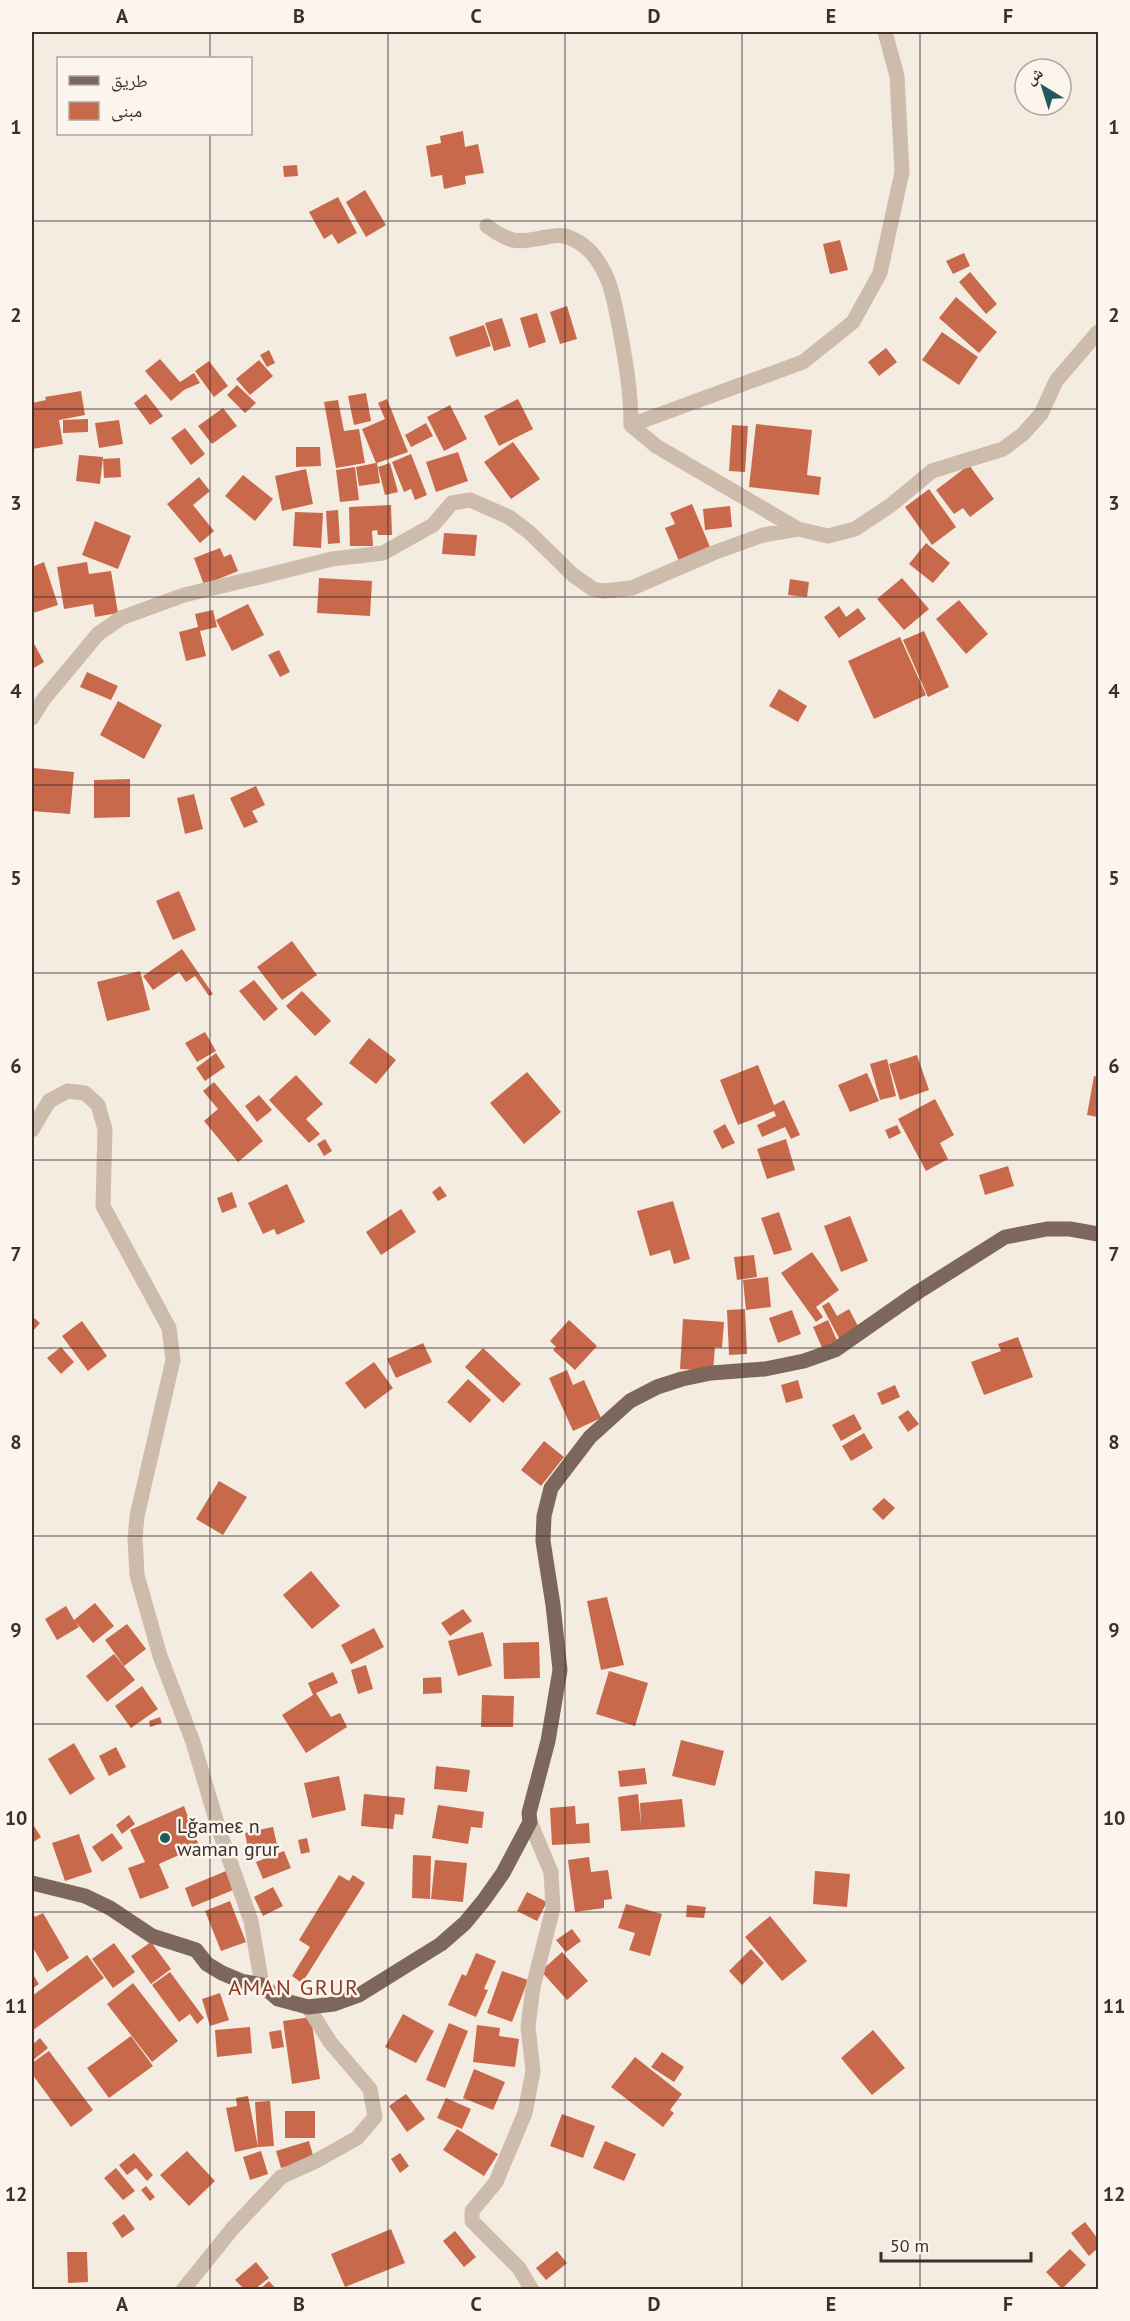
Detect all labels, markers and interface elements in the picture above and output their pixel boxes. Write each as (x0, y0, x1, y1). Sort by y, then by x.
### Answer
text: A (116, 3, 129, 29)
text: B (293, 3, 305, 29)
text: C (470, 3, 482, 29)
text: D (648, 3, 661, 29)
text: E (826, 3, 836, 29)
text: F (1003, 3, 1013, 29)
legend (57, 57, 252, 135)
north arrow (1013, 57, 1073, 117)
text: ش (1021, 62, 1047, 88)
text: طريق (111, 69, 148, 92)
text: مبنى (111, 99, 142, 122)
text: 1 (10, 114, 22, 140)
text: 1 (1108, 114, 1120, 140)
text: 2 (10, 302, 22, 328)
text: 2 (1108, 302, 1120, 328)
text: 3 (10, 490, 22, 516)
text: 3 (1108, 490, 1120, 516)
text: 4 (10, 678, 22, 704)
text: 4 (1108, 678, 1120, 704)
text: 5 (10, 865, 22, 891)
text: 5 (1108, 865, 1120, 891)
text: 6 (10, 1053, 22, 1079)
text: 6 (1108, 1053, 1120, 1079)
text: 7 (10, 1241, 22, 1267)
text: 7 (1108, 1241, 1120, 1267)
text: 8 (10, 1429, 22, 1455)
text: 8 (1108, 1429, 1120, 1455)
text: 9 (10, 1617, 22, 1643)
text: 9 (1108, 1617, 1120, 1643)
text: 10 (5, 1805, 27, 1831)
text: 10 (1103, 1805, 1125, 1831)
place label: Lǧameε n waman grur (177, 1813, 279, 1862)
marker: Lǧameε n waman grur (158, 1831, 172, 1845)
district label: AMAN GRUR (228, 1973, 360, 2001)
text: 11 (5, 1993, 27, 2019)
text: 11 (1103, 1993, 1125, 2019)
text: 12 (5, 2181, 27, 2207)
text: 12 (1103, 2181, 1125, 2207)
scale bar (881, 2225, 1031, 2263)
text: 50 m (890, 2234, 929, 2257)
text: A (116, 2291, 129, 2317)
text: B (293, 2291, 305, 2317)
text: C (470, 2291, 482, 2317)
text: D (648, 2291, 661, 2317)
text: E (826, 2291, 836, 2317)
text: F (1003, 2291, 1013, 2317)

